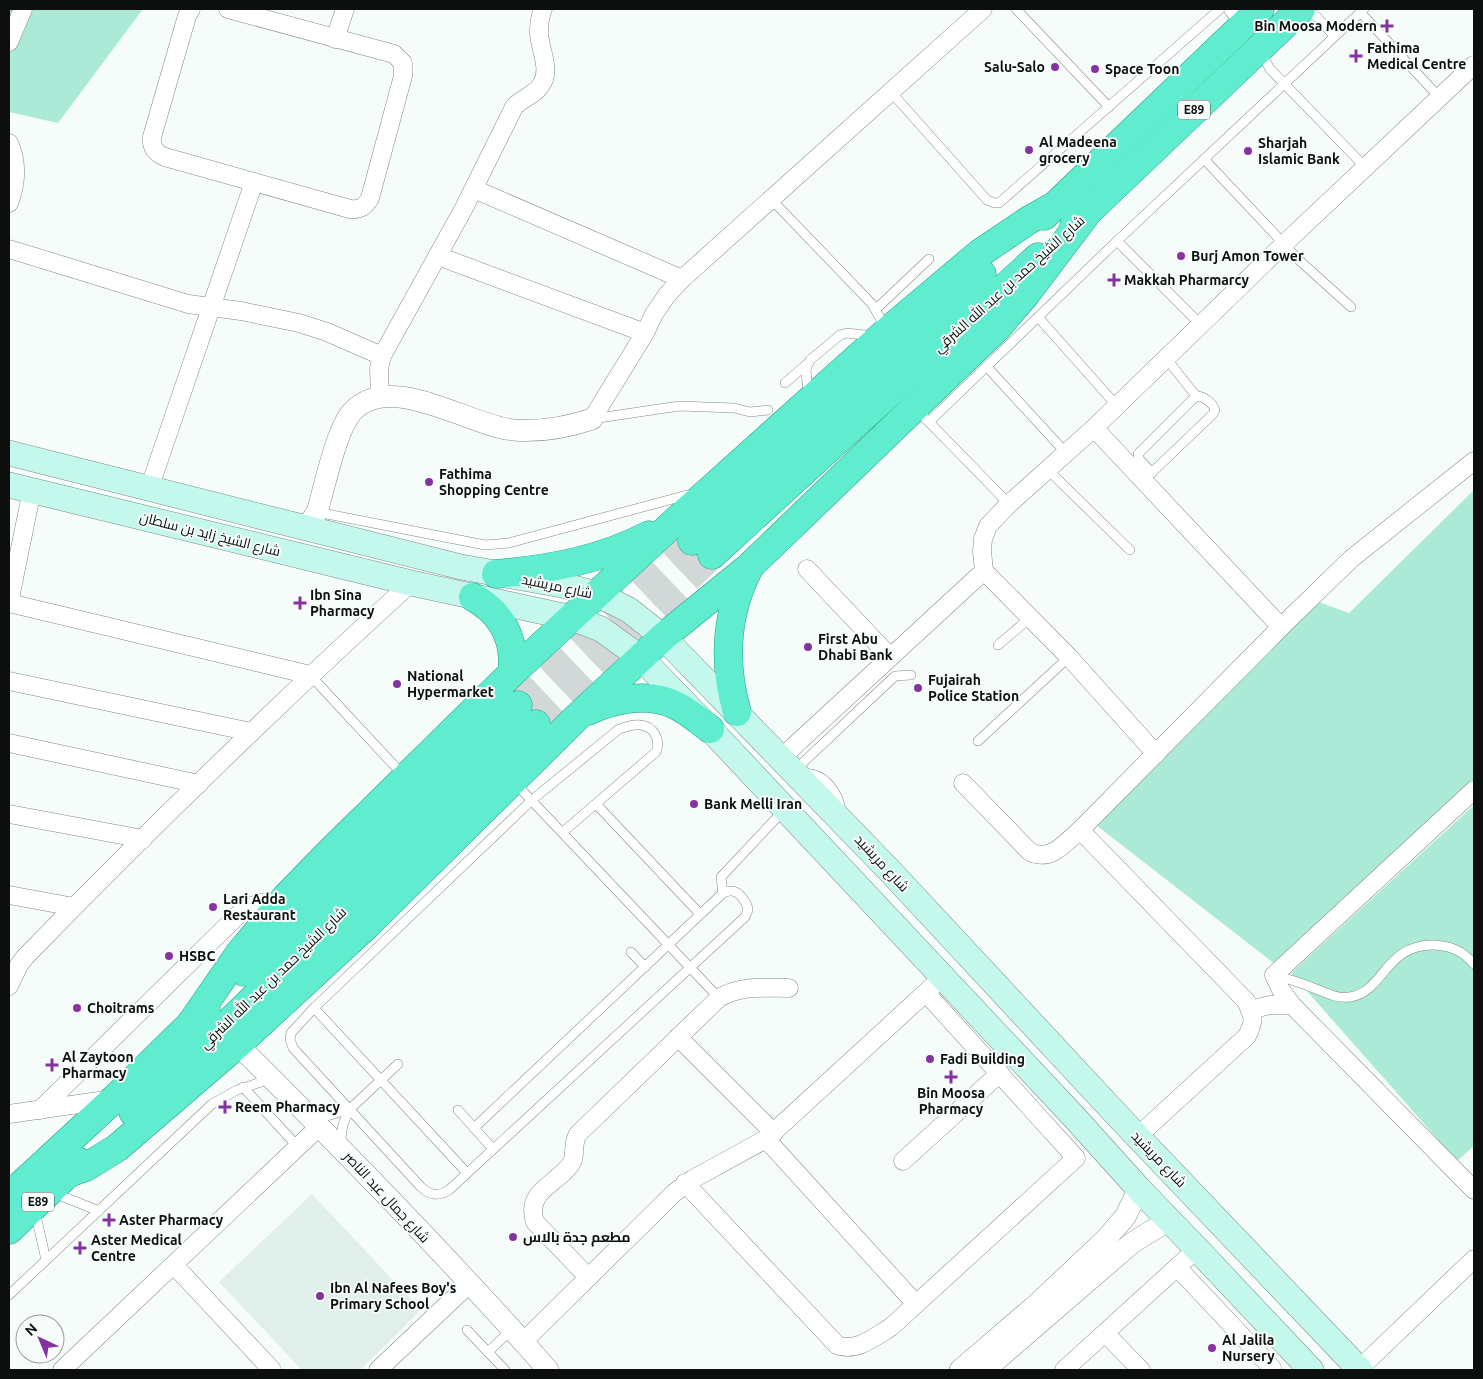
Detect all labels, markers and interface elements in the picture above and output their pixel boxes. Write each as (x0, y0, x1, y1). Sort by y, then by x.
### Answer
place label: Bin Moosa Modern (1254, 18, 1377, 34)
marker: Bin Moosa Modern (1381, 20, 1393, 32)
place label: Fathima Medical Centre (1367, 40, 1466, 72)
marker: Fathima Medical Centre (1349, 49, 1363, 63)
place label: Salu-Salo (984, 59, 1045, 75)
marker: Salu-Salo (1049, 61, 1061, 73)
place label: Space Toon (1105, 61, 1179, 77)
marker: Space Toon (1089, 63, 1101, 75)
road number: E89 (1178, 100, 1210, 120)
place label: Al Madeena grocery (1039, 134, 1117, 166)
place label: Sharjah Islamic Bank (1258, 135, 1340, 167)
marker: Al Madeena grocery (1023, 144, 1035, 156)
marker: Sharjah Islamic Bank (1242, 145, 1254, 157)
street label: شارع الشيخ حمد بن عبد الله الشرقي (930, 211, 1090, 359)
place label: Burj Amon Tower (1191, 248, 1304, 264)
marker: Burj Amon Tower (1175, 250, 1187, 262)
place label: Makkah Pharmarcy (1124, 272, 1249, 288)
marker: Makkah Pharmarcy (1108, 274, 1120, 286)
place label: Fathima Shopping Centre (439, 466, 549, 498)
marker: Fathima Shopping Centre (423, 476, 435, 488)
street label: شارع الشيخ زايد بن سلطان (138, 509, 282, 560)
street label: شارع مريشيد (520, 571, 594, 602)
place label: Ibn Sina Pharmacy (310, 587, 375, 619)
marker: Ibn Sina Pharmacy (294, 597, 306, 609)
place label: First Abu Dhabi Bank (818, 631, 893, 663)
marker: First Abu Dhabi Bank (802, 641, 814, 653)
place label: National Hypermarket (407, 668, 494, 700)
place label: Fujairah Police Station (928, 672, 1019, 704)
marker: National Hypermarket (391, 678, 403, 690)
marker: Fujairah Police Station (912, 682, 924, 694)
place label: Bank Melli Iran (704, 796, 802, 812)
marker: Bank Melli Iran (688, 798, 700, 810)
street label: شارع مريشيد (851, 831, 912, 895)
place label: Lari Adda Restaurant (223, 891, 296, 923)
marker: Lari Adda Restaurant (207, 901, 219, 913)
street label: شارع الشيخ حمد بن عبد الله الشرقي (196, 903, 352, 1055)
place label: HSBC (179, 948, 215, 964)
marker: HSBC (163, 950, 175, 962)
place label: Choitrams (87, 1000, 155, 1016)
marker: Choitrams (71, 1002, 83, 1014)
place label: Al Zaytoon Pharmacy (62, 1049, 134, 1081)
place label: Fadi Building (940, 1051, 1025, 1067)
marker: Fadi Building (924, 1053, 936, 1065)
marker: Al Zaytoon Pharmacy (46, 1059, 58, 1071)
marker: Bin Moosa Pharmacy (945, 1071, 957, 1083)
place label: Bin Moosa Pharmacy (917, 1085, 985, 1117)
place label: Reem Pharmacy (235, 1099, 340, 1115)
marker: Reem Pharmacy (219, 1101, 231, 1113)
street label: شارع مريشيد (1128, 1128, 1190, 1191)
street label: شارع جمال عبد الناصر (339, 1148, 433, 1246)
road number: E89 (22, 1192, 54, 1212)
place label: Aster Pharmacy (119, 1212, 224, 1228)
marker: Aster Pharmacy (103, 1214, 115, 1226)
place label: مطعم جدة بالاس (523, 1229, 631, 1247)
marker: مطعم جدة بالاس (507, 1231, 519, 1243)
place label: Aster Medical Centre (91, 1232, 182, 1264)
marker: Aster Medical Centre (73, 1241, 87, 1255)
place label: Ibn Al Nafees Boy's Primary School (330, 1280, 457, 1312)
marker: Ibn Al Nafees Boy's Primary School (314, 1290, 326, 1302)
north arrow (15, 1314, 65, 1364)
text: N (22, 1320, 40, 1339)
place label: Al Jalila Nursery (1222, 1332, 1275, 1364)
marker: Al Jalila Nursery (1206, 1342, 1218, 1354)

